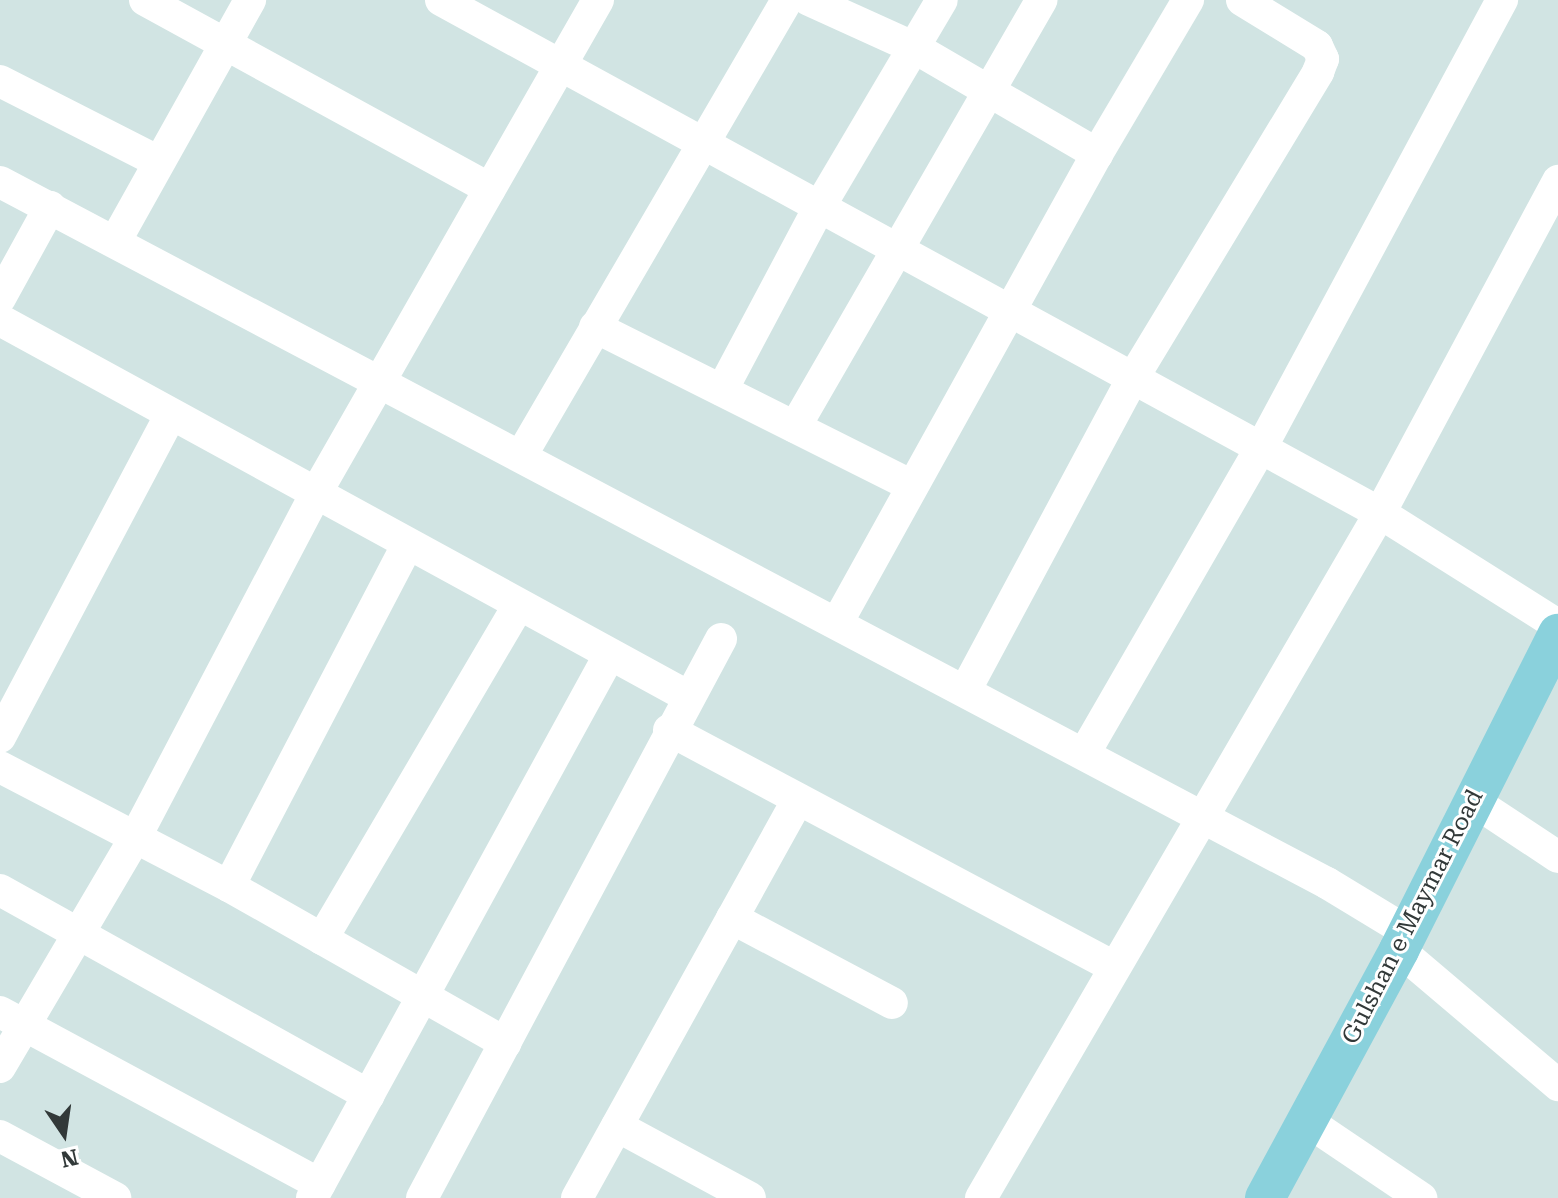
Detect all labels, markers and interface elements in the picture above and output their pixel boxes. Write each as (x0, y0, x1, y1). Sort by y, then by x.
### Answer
street label: Gulshan e Maymar Road (1336, 785, 1490, 1049)
north arrow (24, 1094, 104, 1174)
text: N (58, 1144, 81, 1172)

